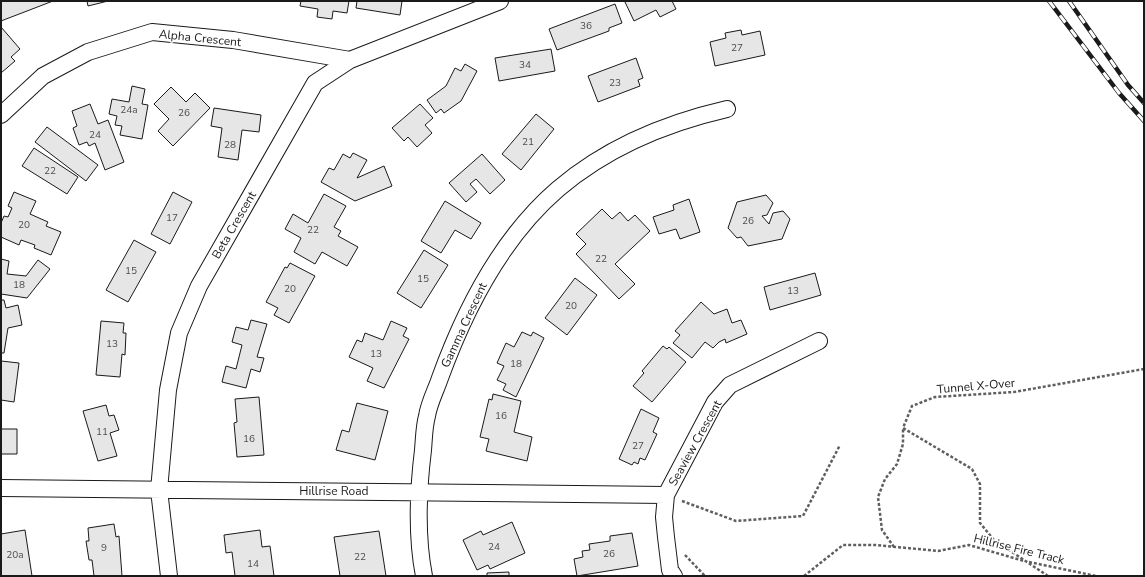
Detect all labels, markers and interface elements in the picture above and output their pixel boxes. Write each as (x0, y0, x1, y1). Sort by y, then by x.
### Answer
house number: 36 (580, 19, 592, 33)
street label: Alpha Crescent (158, 26, 243, 50)
house number: 27 (731, 41, 743, 55)
house number: 34 (519, 58, 531, 72)
house number: 23 (609, 76, 621, 90)
house number: 24a (120, 103, 138, 117)
house number: 26 (178, 106, 190, 120)
house number: 24 (89, 128, 101, 142)
house number: 21 (522, 135, 534, 149)
house number: 28 (224, 138, 236, 152)
house number: 22 (44, 164, 56, 178)
street label: Beta Crescent (208, 188, 260, 262)
house number: 17 (166, 211, 178, 225)
house number: 26 (742, 214, 754, 228)
house number: 20 (18, 218, 30, 232)
house number: 22 (307, 223, 319, 237)
house number: 22 (595, 252, 607, 266)
house number: 15 (125, 264, 137, 278)
house number: 15 (417, 272, 429, 286)
house number: 18 (13, 278, 25, 292)
street label: Gamma Crescent (437, 279, 491, 370)
house number: 20 (284, 282, 296, 296)
house number: 13 (787, 284, 799, 298)
house number: 20 (565, 299, 577, 313)
house number: 13 (106, 337, 118, 351)
house number: 13 (370, 347, 382, 361)
house number: 18 (510, 357, 522, 371)
street label: Tunnel X-Over (936, 375, 1016, 397)
street label: Seaview Crescent (665, 397, 726, 489)
house number: 16 (495, 409, 507, 423)
house number: 11 (96, 425, 108, 439)
house number: 16 (243, 432, 255, 446)
house number: 27 (632, 439, 644, 453)
street label: Hillrise Road (299, 483, 369, 499)
street label: Hillrise Fire Track (972, 530, 1067, 568)
house number: 24 (488, 540, 500, 554)
house number: 9 (101, 541, 107, 555)
house number: 26 (603, 547, 615, 561)
house number: 20a (6, 548, 24, 562)
house number: 22 (354, 550, 366, 564)
house number: 14 (247, 557, 259, 571)

